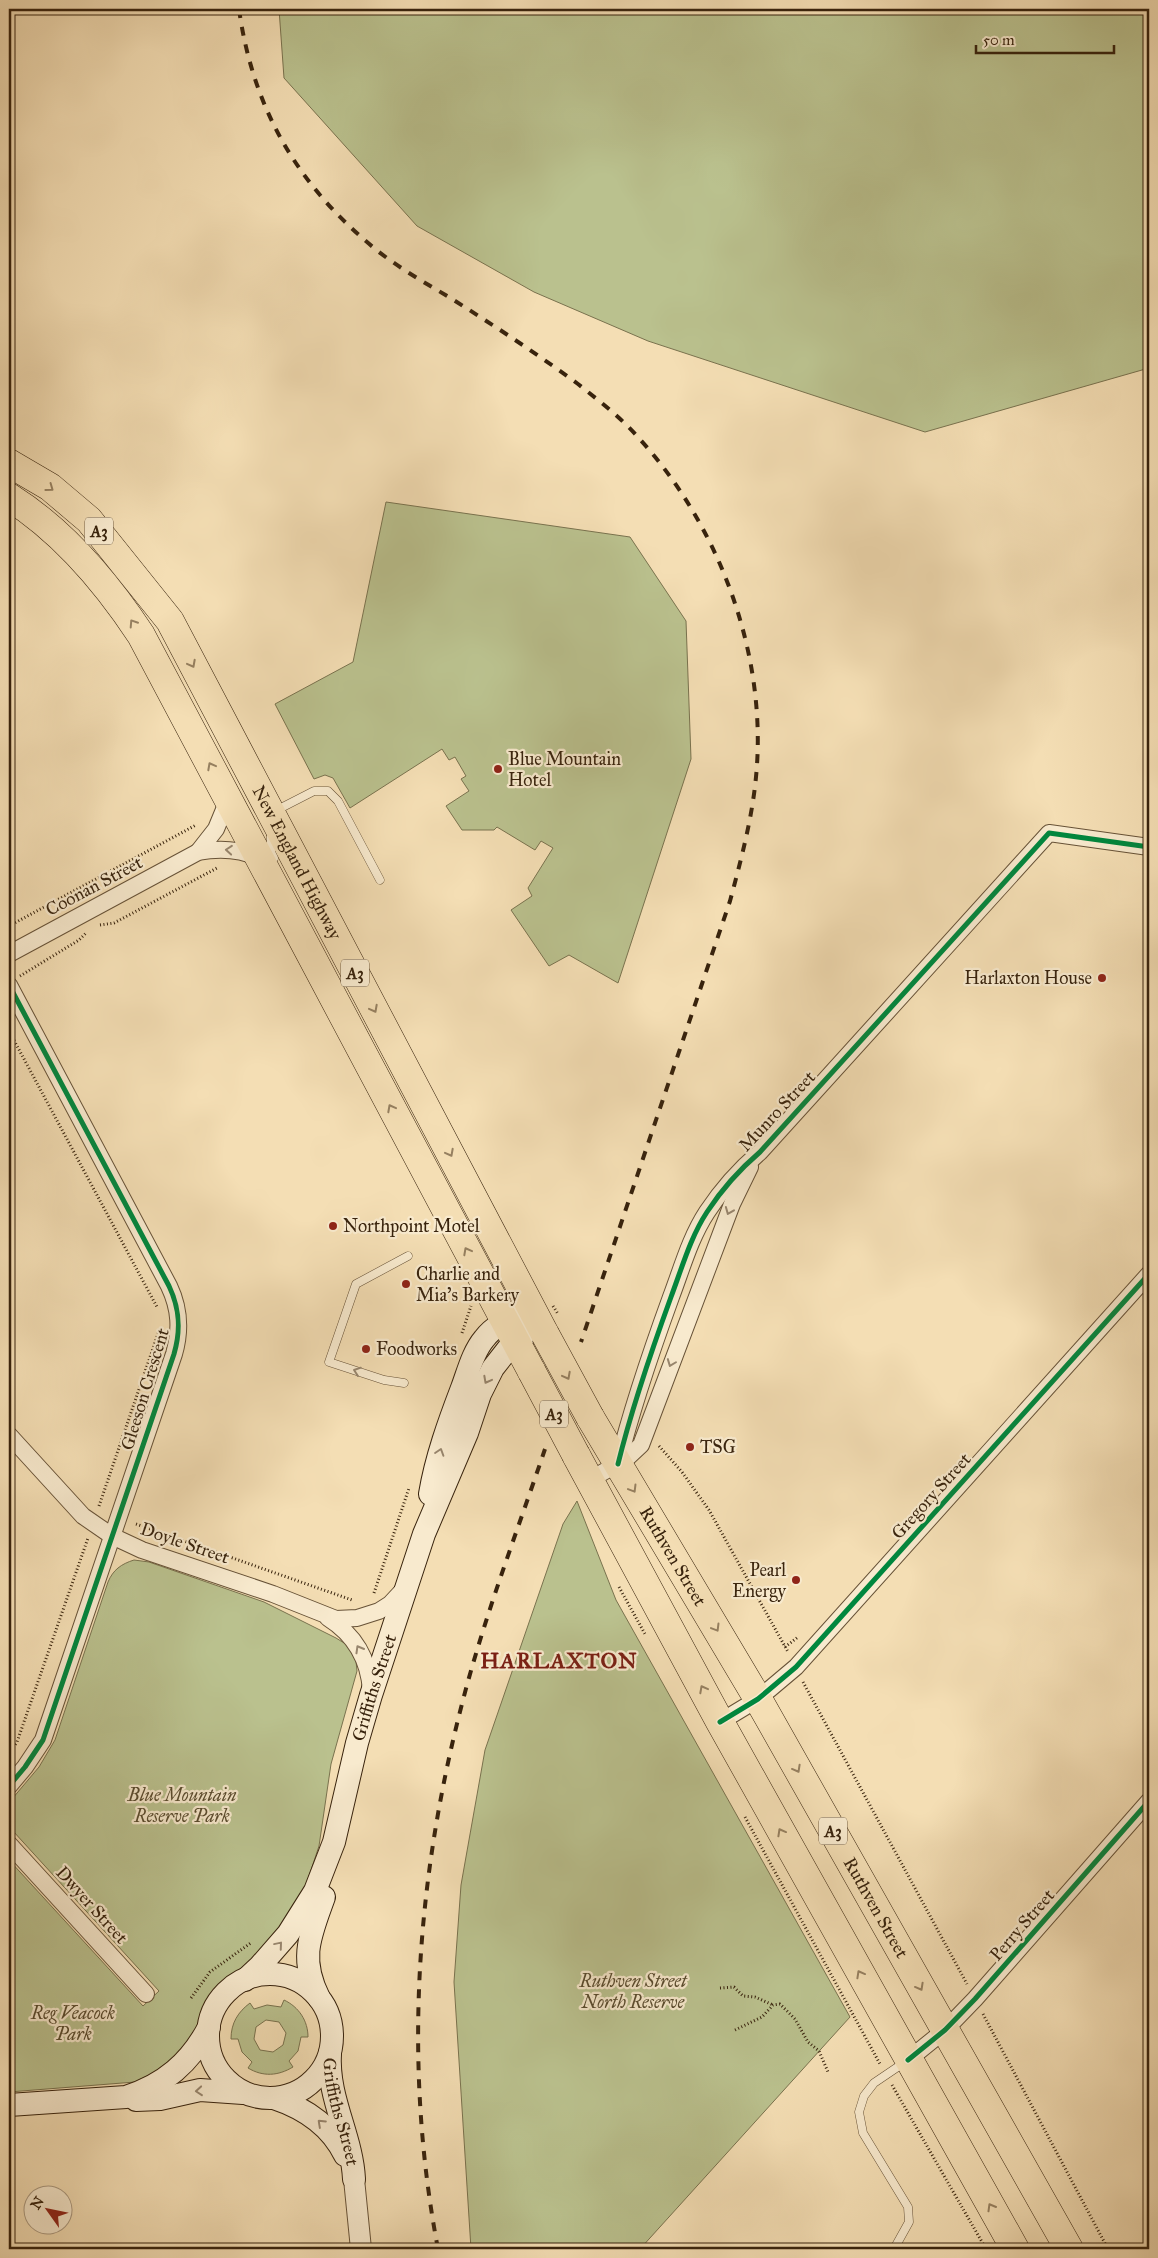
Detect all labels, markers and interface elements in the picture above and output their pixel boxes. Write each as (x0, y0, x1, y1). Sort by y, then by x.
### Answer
scale bar (976, 22, 1113, 54)
text: 50 m (983, 31, 1015, 49)
one-way arrow (44, 482, 54, 491)
road number: A3 (85, 518, 113, 544)
one-way arrow (130, 620, 139, 629)
one-way arrow (186, 659, 196, 668)
place label: Blue Mountain Hotel (508, 748, 621, 791)
one-way arrow (207, 762, 217, 771)
marker: Blue Mountain Hotel (492, 763, 504, 775)
street label: New England Highway (248, 782, 347, 944)
one-way arrow (225, 845, 233, 856)
street label: Coonan Street (42, 851, 147, 921)
road number: A3 (341, 960, 369, 986)
place label: Harlaxton House (964, 967, 1092, 989)
marker: Harlaxton House (1096, 972, 1108, 984)
one-way arrow (368, 1004, 378, 1013)
street label: Munro Street (734, 1066, 820, 1156)
one-way arrow (387, 1104, 397, 1113)
one-way arrow (444, 1148, 454, 1157)
one-way arrow (725, 1206, 735, 1215)
place label: Northpoint Motel (343, 1215, 480, 1237)
marker: Northpoint Motel (327, 1220, 339, 1232)
one-way arrow (464, 1247, 474, 1256)
place label: Charlie and Mia's Barkery (416, 1263, 519, 1306)
marker: Charlie and Mia's Barkery (400, 1278, 412, 1290)
street label: Gleeson Crescent (116, 1325, 174, 1453)
place label: Foodworks (376, 1338, 457, 1360)
marker: Foodworks (360, 1343, 372, 1355)
one-way arrow (667, 1358, 677, 1367)
one-way arrow (353, 1367, 362, 1377)
one-way arrow (561, 1370, 571, 1379)
one-way arrow (483, 1374, 493, 1383)
road number: A3 (540, 1400, 568, 1428)
place label: TSG (700, 1436, 736, 1458)
marker: TSG (684, 1441, 696, 1453)
street label: Gregory Street (886, 1448, 977, 1544)
one-way arrow (435, 1449, 445, 1457)
one-way arrow (626, 1483, 636, 1492)
street label: Ruthven Street (635, 1502, 711, 1611)
street label: Doyle Street (138, 1518, 233, 1569)
place label: Pearl Energy (732, 1559, 787, 1603)
marker: Pearl Energy (790, 1574, 802, 1586)
one-way arrow (710, 1623, 720, 1632)
street label: Griffiths Street (347, 1631, 401, 1744)
one-way arrow (355, 1645, 365, 1654)
district label: HARLAXTON (480, 1647, 638, 1674)
one-way arrow (699, 1686, 709, 1695)
one-way arrow (791, 1763, 801, 1772)
park label: Blue Mountain Reserve Park (127, 1784, 237, 1827)
road number: A3 (819, 1818, 847, 1844)
one-way arrow (777, 1828, 787, 1837)
street label: Ruthven Street (839, 1853, 914, 1963)
street label: Dwyer Street (51, 1862, 133, 1949)
street label: Perry Street (985, 1884, 1060, 1965)
one-way arrow (273, 1942, 282, 1951)
park label: Ruthven Street North Reserve (578, 1970, 688, 2013)
one-way arrow (856, 1970, 866, 1979)
one-way arrow (914, 1981, 924, 1990)
park label: Reg Veacock Park (30, 2002, 115, 2045)
street label: Griffiths Street (319, 2057, 364, 2168)
one-way arrow (195, 2085, 203, 2096)
one-way arrow (317, 2120, 326, 2129)
north arrow (22, 2186, 72, 2236)
text: N (27, 2193, 48, 2213)
one-way arrow (987, 2203, 997, 2212)

